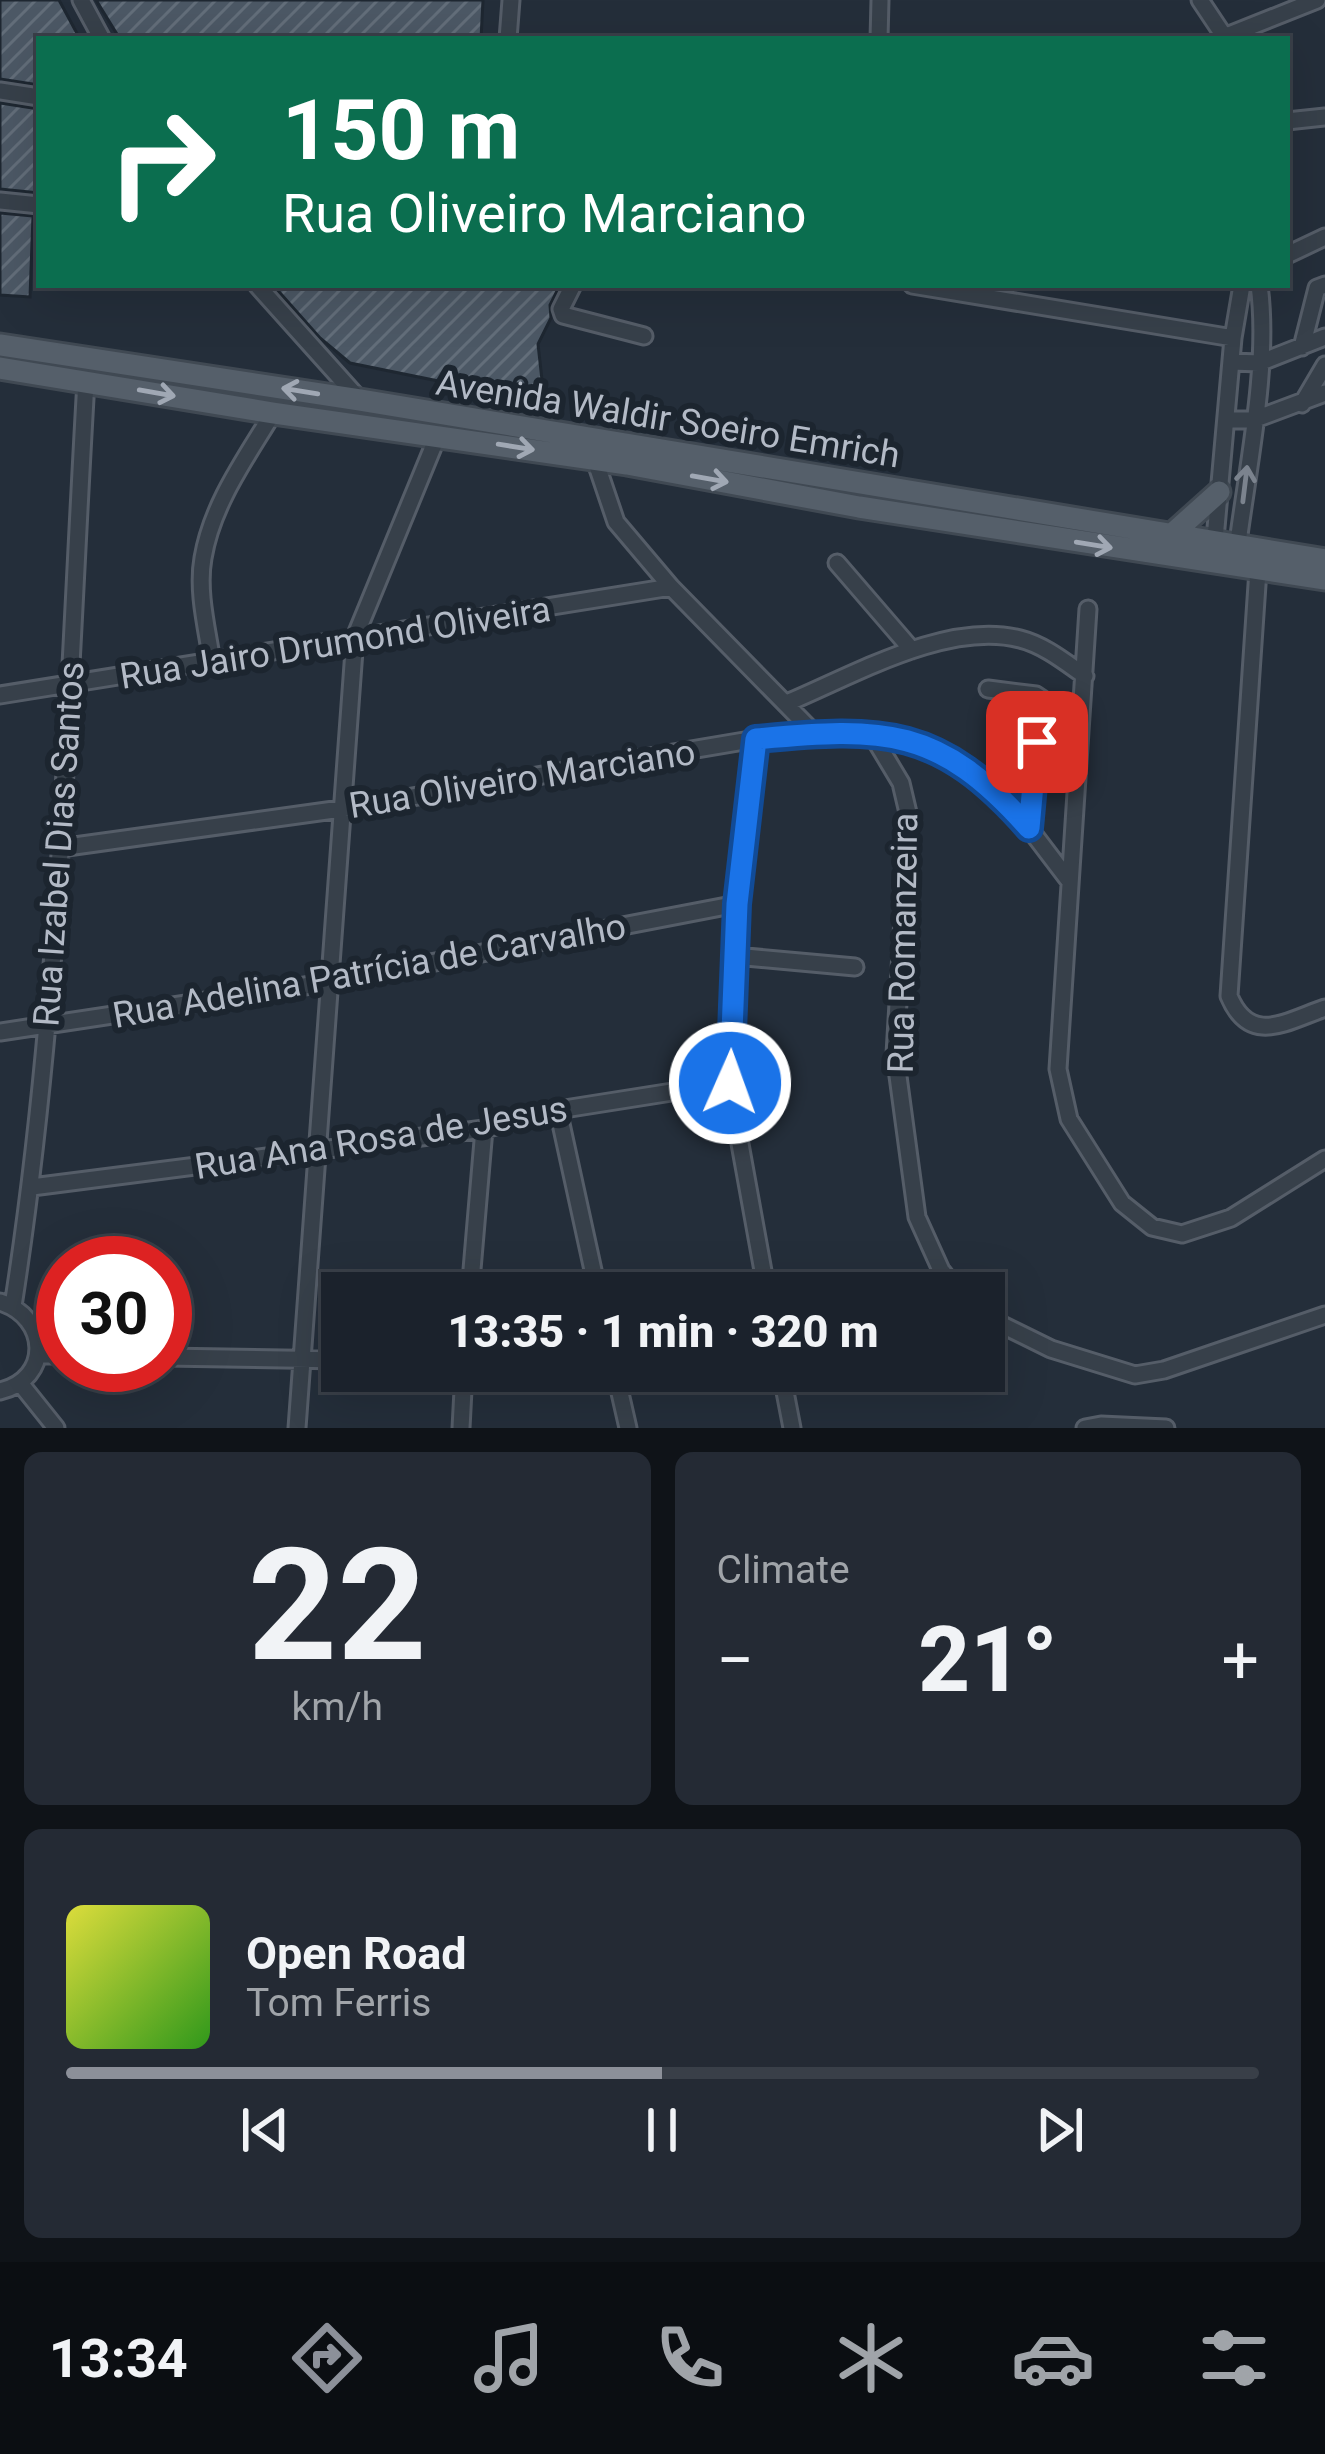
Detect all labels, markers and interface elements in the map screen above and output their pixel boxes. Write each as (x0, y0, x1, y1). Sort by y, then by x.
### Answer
text: 150 m (282, 81, 520, 180)
icon: right (84, 84, 240, 240)
text: Rua Oliveiro Marciano (282, 182, 806, 245)
street label: Avenida Waldir Soeiro Emrich (433, 362, 903, 476)
one-way arrow (281, 378, 320, 401)
one-way arrow (137, 382, 176, 405)
one-way arrow (496, 436, 535, 459)
one-way arrow (1234, 465, 1257, 504)
one-way arrow (690, 469, 729, 491)
one-way arrow (1074, 534, 1113, 557)
street label: Rua Jairo Drumond Oliveira (117, 588, 553, 698)
street label: Rua Izabel Dias Santos (25, 660, 93, 1028)
pin (986, 691, 1088, 793)
icon: arrive (1004, 709, 1070, 775)
street label: Rua Oliveiro Marciano (346, 731, 698, 827)
street label: Rua Romanzeira (880, 812, 926, 1074)
street label: Rua Adelina Patrícia de Carvalho (109, 905, 629, 1037)
position arrow (667, 1020, 793, 1146)
street label: Rua Ana Rosa de Jesus (192, 1088, 570, 1188)
speed limit sign: 30 (36, 1236, 192, 1392)
text: 13:35 · 1 min · 320 m (447, 1305, 879, 1358)
text: 22 (248, 1514, 427, 1697)
text: Climate (717, 1547, 850, 1593)
text: 21° (918, 1608, 1058, 1713)
text: − (717, 1622, 754, 1699)
text: + (1222, 1622, 1259, 1699)
text: km/h (291, 1684, 383, 1730)
text: Open Road (246, 1927, 467, 1980)
text: Tom Ferris (246, 1980, 431, 2026)
icon: previous (232, 2097, 298, 2163)
icon: pause (629, 2097, 695, 2163)
icon: next (1027, 2097, 1093, 2163)
icon: directions (285, 2316, 369, 2400)
icon: music (467, 2316, 551, 2400)
icon: phone (648, 2316, 732, 2400)
icon: climate (829, 2316, 913, 2400)
icon: car (1011, 2316, 1095, 2400)
icon: filters (1192, 2316, 1276, 2400)
text: 13:34 (49, 2327, 188, 2390)

